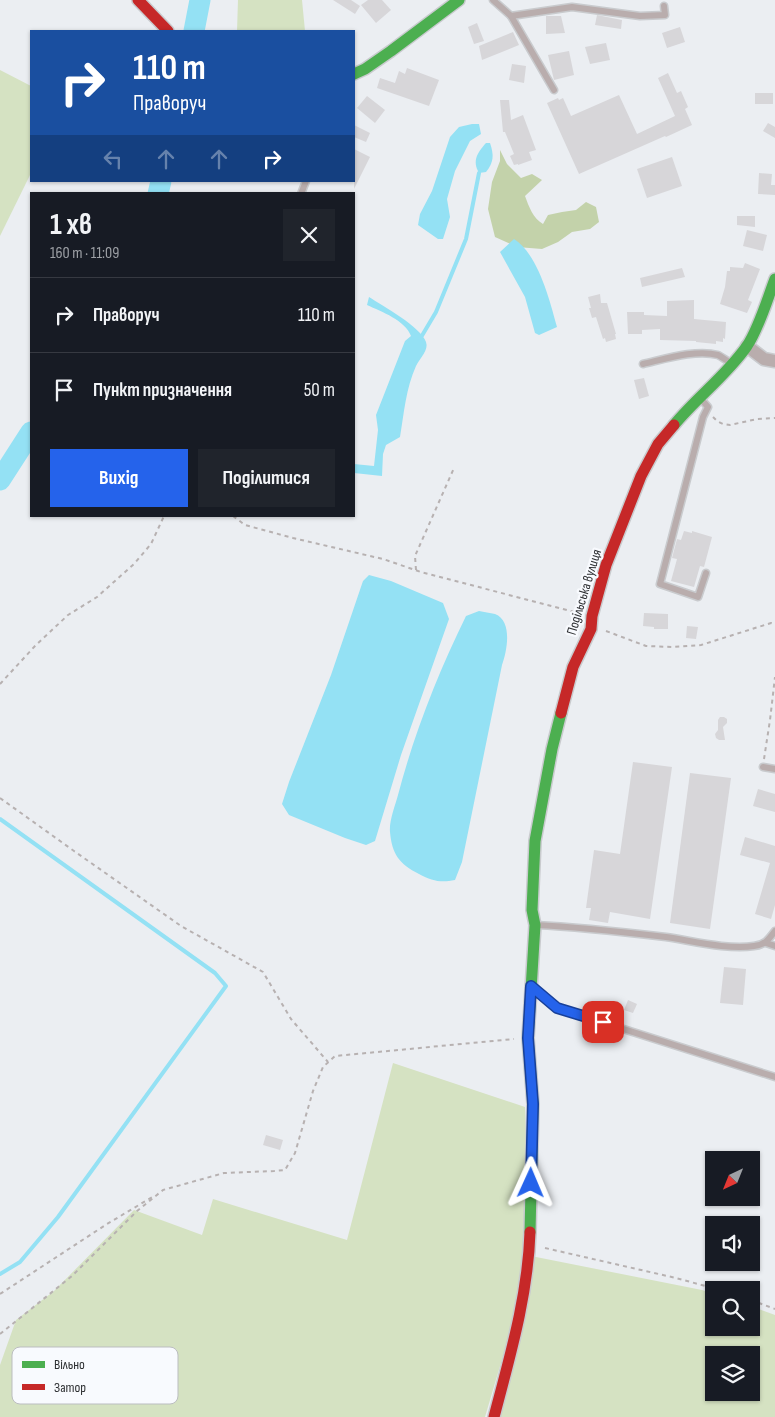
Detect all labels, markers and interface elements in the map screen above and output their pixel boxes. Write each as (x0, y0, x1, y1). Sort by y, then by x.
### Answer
text: 110 m (133, 47, 206, 90)
icon: right (50, 50, 115, 115)
text: Праворуч (133, 90, 206, 117)
icon: left (99, 145, 127, 173)
icon: ahead (152, 145, 180, 173)
icon: ahead (205, 145, 233, 173)
icon: right (258, 145, 286, 173)
text: 1 хв (50, 207, 92, 243)
button: close (283, 209, 335, 261)
text: 160 m · 11:09 (50, 244, 119, 263)
icon: right (50, 301, 78, 329)
text: Праворуч (93, 304, 160, 327)
text: 110 m (298, 304, 335, 327)
icon: arrive (50, 376, 78, 404)
text: Пункт призначення (93, 379, 232, 402)
text: 50 m (304, 379, 335, 402)
button: Вихід (50, 449, 188, 507)
button: Поділитися (198, 449, 335, 507)
street label: Подільська вулиця (563, 547, 605, 637)
pin (582, 1001, 624, 1043)
icon: arrive (589, 1008, 617, 1036)
north arrow (705, 1151, 760, 1206)
map controls (705, 1151, 760, 1401)
position arrow (504, 1156, 556, 1208)
button: sound (705, 1216, 760, 1271)
button: search (705, 1281, 760, 1336)
button: layers (705, 1346, 760, 1401)
legend (12, 1347, 178, 1404)
text: Вільно (54, 1356, 85, 1373)
text: Затор (54, 1379, 86, 1396)

